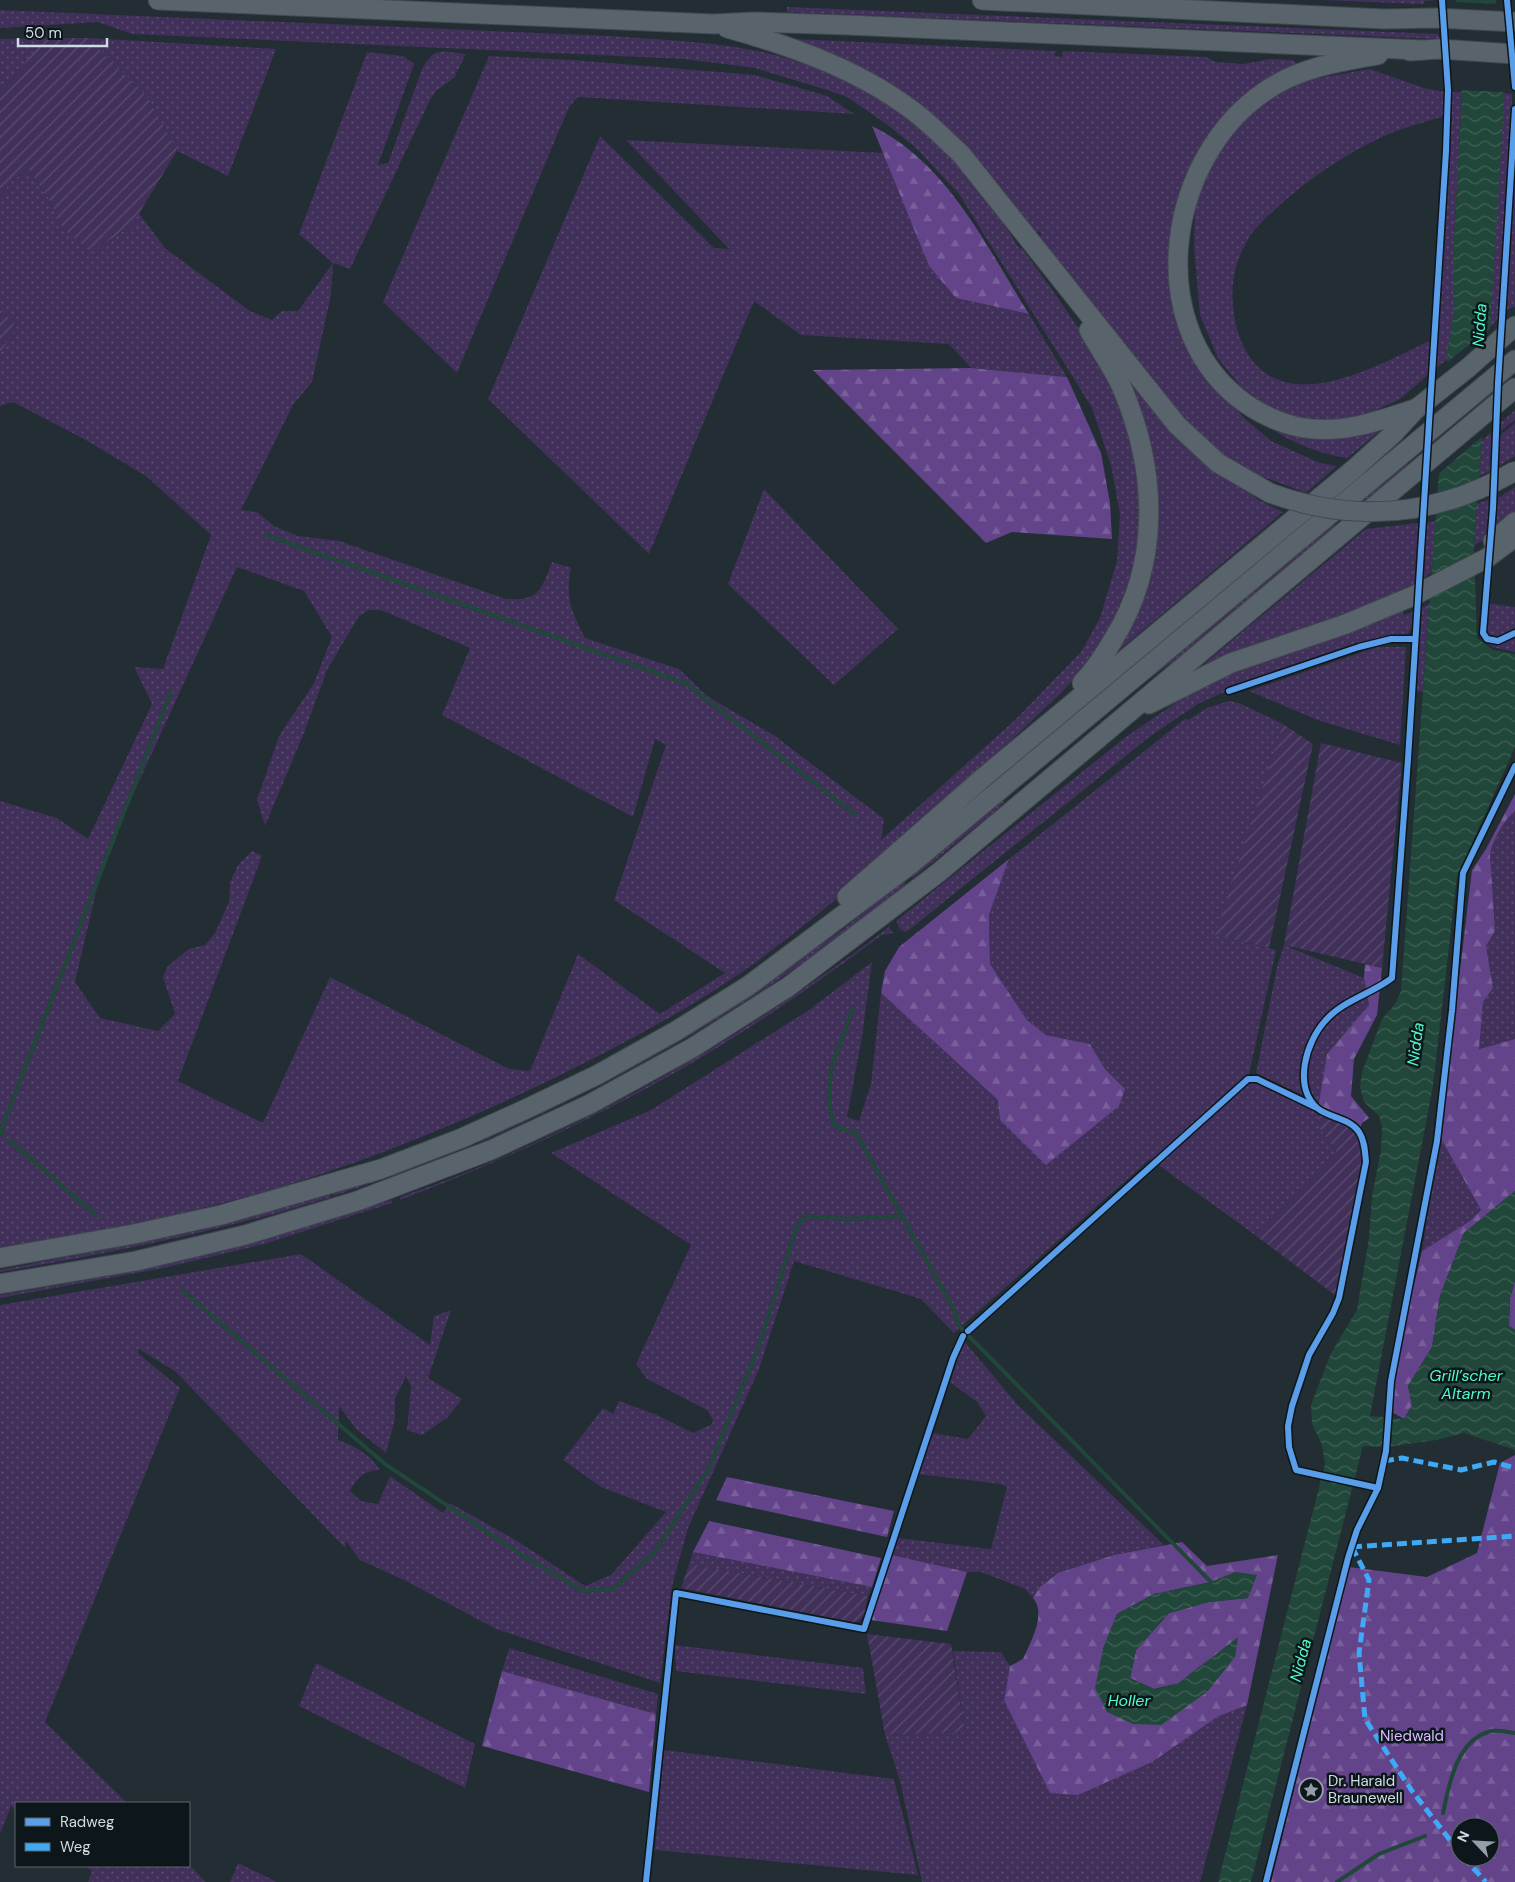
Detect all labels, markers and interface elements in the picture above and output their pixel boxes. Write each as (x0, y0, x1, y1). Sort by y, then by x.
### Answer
scale bar (18, 15, 106, 47)
text: 50 m (25, 23, 62, 43)
water label: Nidda (1468, 302, 1492, 348)
water label: Nidda (1402, 1021, 1429, 1067)
water label: Grill’scher Altarm (1429, 1365, 1504, 1404)
water label: Nidda (1285, 1636, 1316, 1684)
water label: Holler (1108, 1690, 1151, 1711)
park label: Niedwald (1380, 1726, 1444, 1746)
place label: Dr. Harald Braunewell (1328, 1771, 1403, 1808)
place icon: Dr. Harald Braunewell (1298, 1777, 1324, 1803)
legend (15, 1802, 190, 1867)
text: Radweg (60, 1812, 114, 1832)
north arrow (1450, 1817, 1500, 1867)
text: N (1453, 1828, 1474, 1845)
text: Weg (60, 1837, 91, 1857)

